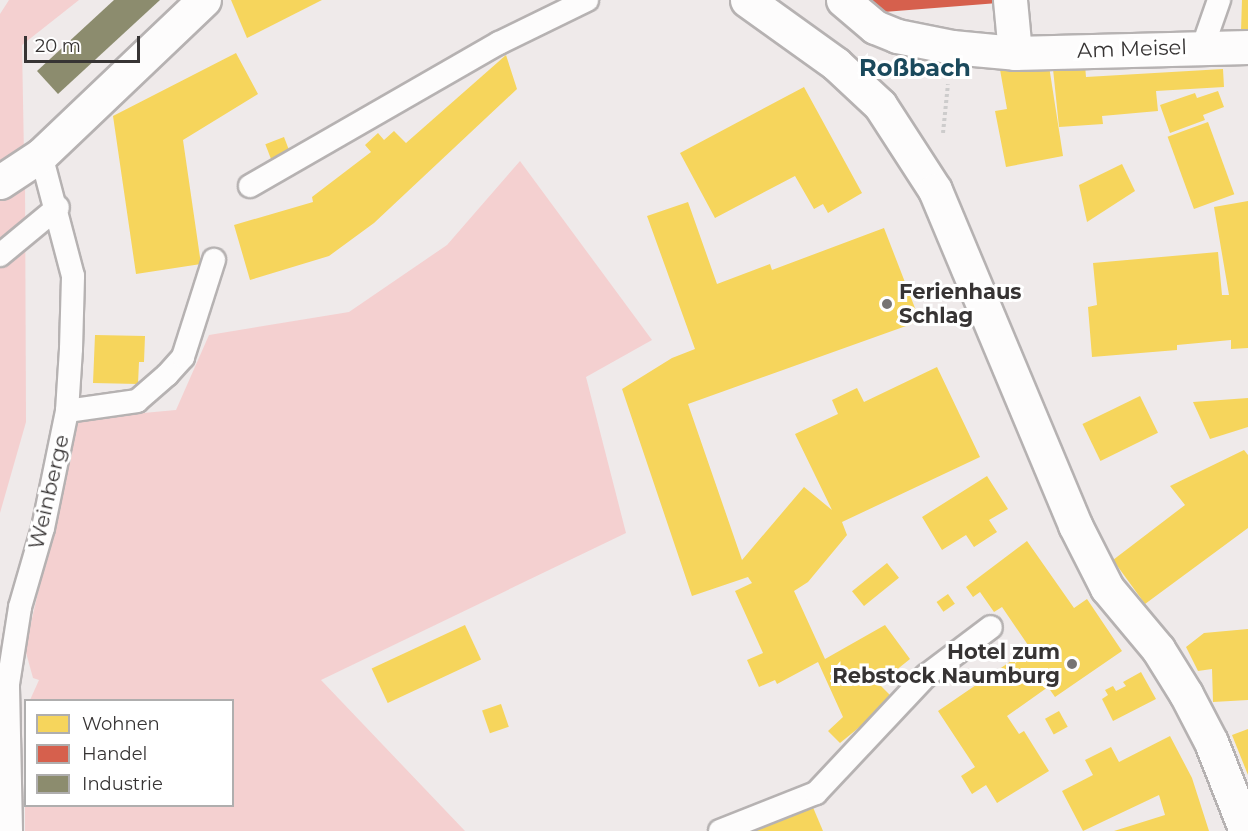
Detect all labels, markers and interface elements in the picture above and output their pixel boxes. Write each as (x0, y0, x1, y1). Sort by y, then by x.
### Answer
scale bar (27, 24, 142, 62)
street label: Am Meisel (1077, 34, 1187, 64)
text: 20 m (35, 35, 81, 57)
district label: Roßbach (859, 54, 971, 82)
place label: Ferienhaus Schlag (899, 279, 1021, 329)
marker: Ferienhaus Schlag (880, 297, 894, 311)
street label: Weinberge (24, 432, 74, 552)
place label: Hotel zum Rebstock Naumburg (832, 639, 1060, 689)
marker: Hotel zum Rebstock Naumburg (1065, 657, 1079, 671)
legend (24, 699, 234, 807)
text: Wohnen (82, 713, 160, 735)
text: Handel (82, 743, 147, 765)
text: Industrie (82, 773, 163, 795)

